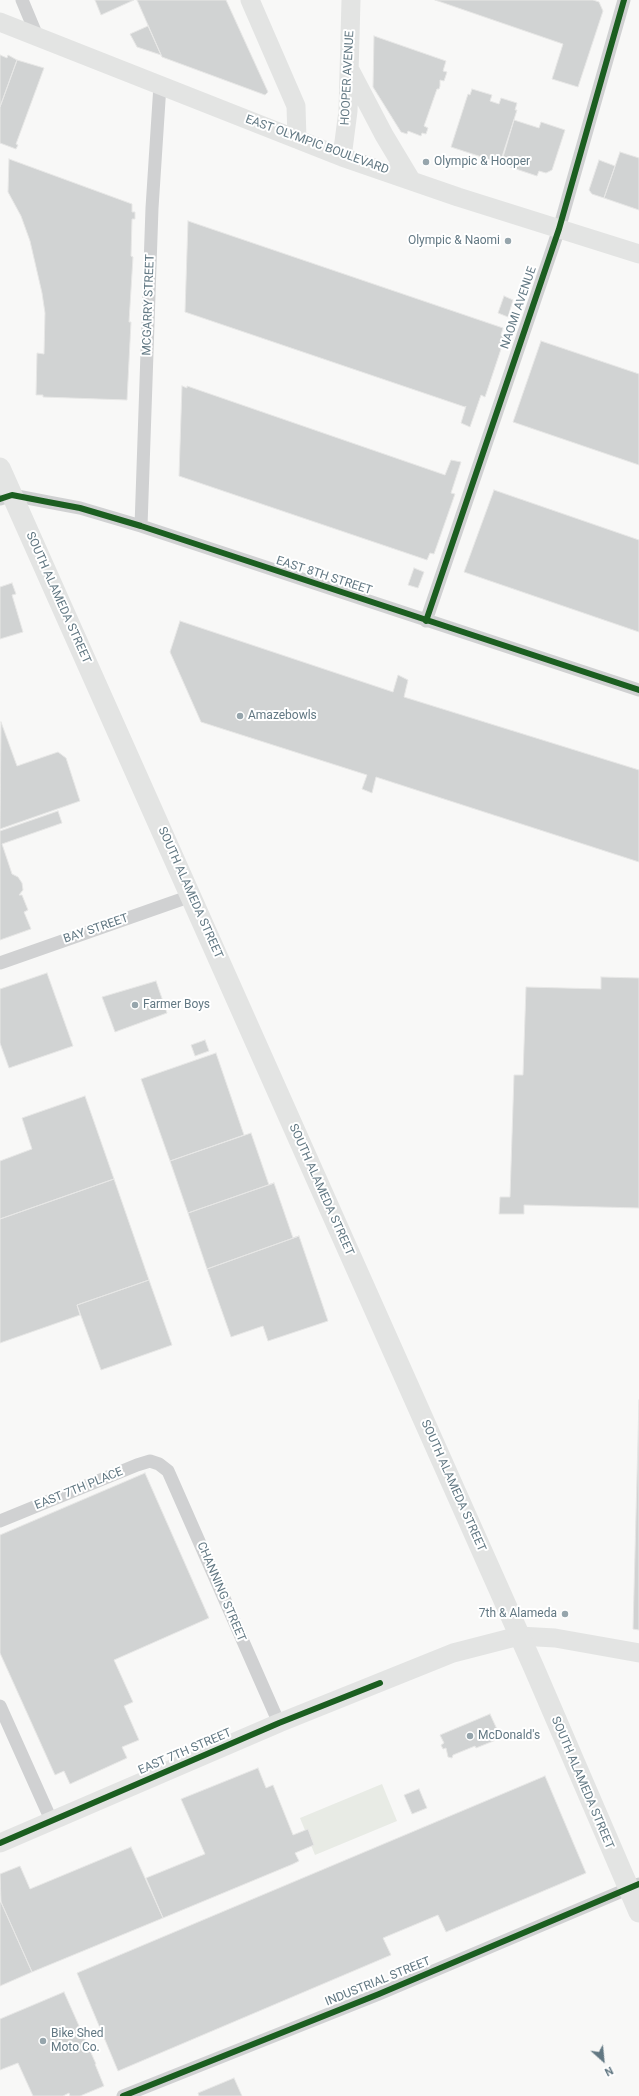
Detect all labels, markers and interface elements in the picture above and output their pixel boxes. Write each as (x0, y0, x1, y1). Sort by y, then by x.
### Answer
street label: HOOPER AVENUE (338, 30, 358, 126)
street label: EAST OLYMPIC BOULEVARD (243, 112, 391, 178)
place label: Olympic & Hooper (434, 155, 530, 169)
marker: Olympic & Hooper (421, 157, 431, 167)
place label: Olympic & Naomi (408, 234, 500, 248)
marker: Olympic & Naomi (503, 236, 513, 246)
street label: MCGARRY STREET (140, 254, 158, 356)
street label: NAOMI AVENUE (498, 265, 540, 351)
street label: SOUTH ALAMEDA STREET (22, 530, 94, 666)
street label: EAST 8TH STREET (274, 554, 374, 598)
place label: Amazebowls (248, 709, 317, 723)
marker: Amazebowls (235, 711, 245, 721)
street label: SOUTH ALAMEDA STREET (154, 825, 226, 961)
street label: BAY STREET (62, 911, 130, 947)
place label: Farmer Boys (143, 998, 210, 1012)
marker: Farmer Boys (130, 1000, 140, 1010)
street label: SOUTH ALAMEDA STREET (285, 1122, 357, 1258)
street label: SOUTH ALAMEDA STREET (417, 1418, 489, 1554)
street label: EAST 7TH PLACE (33, 1465, 125, 1513)
street label: CHANNING STREET (193, 1540, 249, 1644)
place label: 7th & Alameda (479, 1607, 557, 1621)
marker: 7th & Alameda (560, 1609, 570, 1619)
street label: SOUTH ALAMEDA STREET (548, 1715, 616, 1851)
street label: EAST 7TH STREET (136, 1726, 234, 1778)
place label: McDonald's (478, 1729, 540, 1743)
marker: McDonald's (465, 1731, 475, 1741)
street label: INDUSTRIAL STREET (323, 1954, 433, 2010)
place label: Bike Shed Moto Co. (51, 2027, 104, 2055)
marker: Bike Shed Moto Co. (38, 2036, 48, 2046)
north arrow (583, 2040, 623, 2080)
text: N (602, 2064, 615, 2079)

